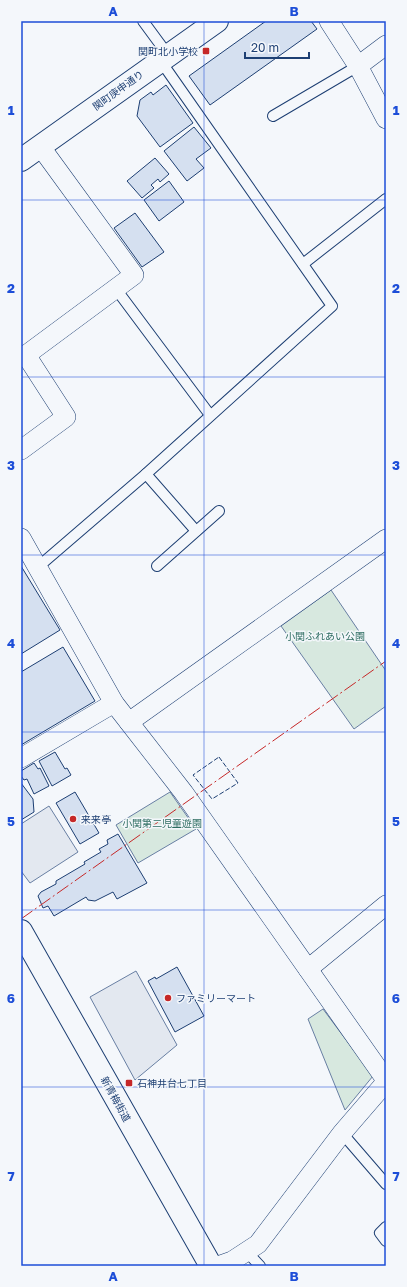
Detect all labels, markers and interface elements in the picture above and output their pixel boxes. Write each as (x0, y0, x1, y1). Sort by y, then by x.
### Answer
text: A (108, 3, 118, 19)
text: B (289, 3, 299, 19)
scale bar (245, 34, 309, 60)
text: 20 m (251, 40, 279, 55)
place label: 関町北小学校 (138, 45, 198, 57)
marker: 関町北小学校 (201, 46, 211, 56)
street label: 関町庚申通り (90, 68, 146, 112)
text: 1 (8, 102, 15, 118)
text: 1 (393, 102, 400, 118)
text: 2 (7, 280, 15, 296)
text: 2 (392, 280, 400, 296)
text: 3 (7, 457, 15, 473)
text: 3 (392, 457, 400, 473)
park label: 小関ふれあい公園 (285, 630, 365, 642)
text: 4 (7, 635, 15, 651)
text: 4 (392, 635, 400, 651)
text: 5 (7, 813, 15, 829)
place label: 来来亭 (81, 813, 111, 825)
text: 5 (392, 813, 400, 829)
marker: 来来亭 (68, 814, 78, 824)
park label: 小関第二児童遊園 (122, 817, 202, 829)
text: 6 (7, 990, 15, 1006)
text: 6 (392, 990, 400, 1006)
place label: ファミリーマート (176, 992, 256, 1004)
marker: ファミリーマート (163, 993, 173, 1003)
street label: 新青梅街道 (99, 1074, 133, 1124)
place label: 石神井台七丁目 (137, 1077, 207, 1089)
marker: 石神井台七丁目 (124, 1078, 134, 1088)
text: 7 (7, 1168, 15, 1184)
text: 7 (392, 1168, 400, 1184)
text: A (108, 1268, 118, 1284)
text: B (289, 1268, 299, 1284)

